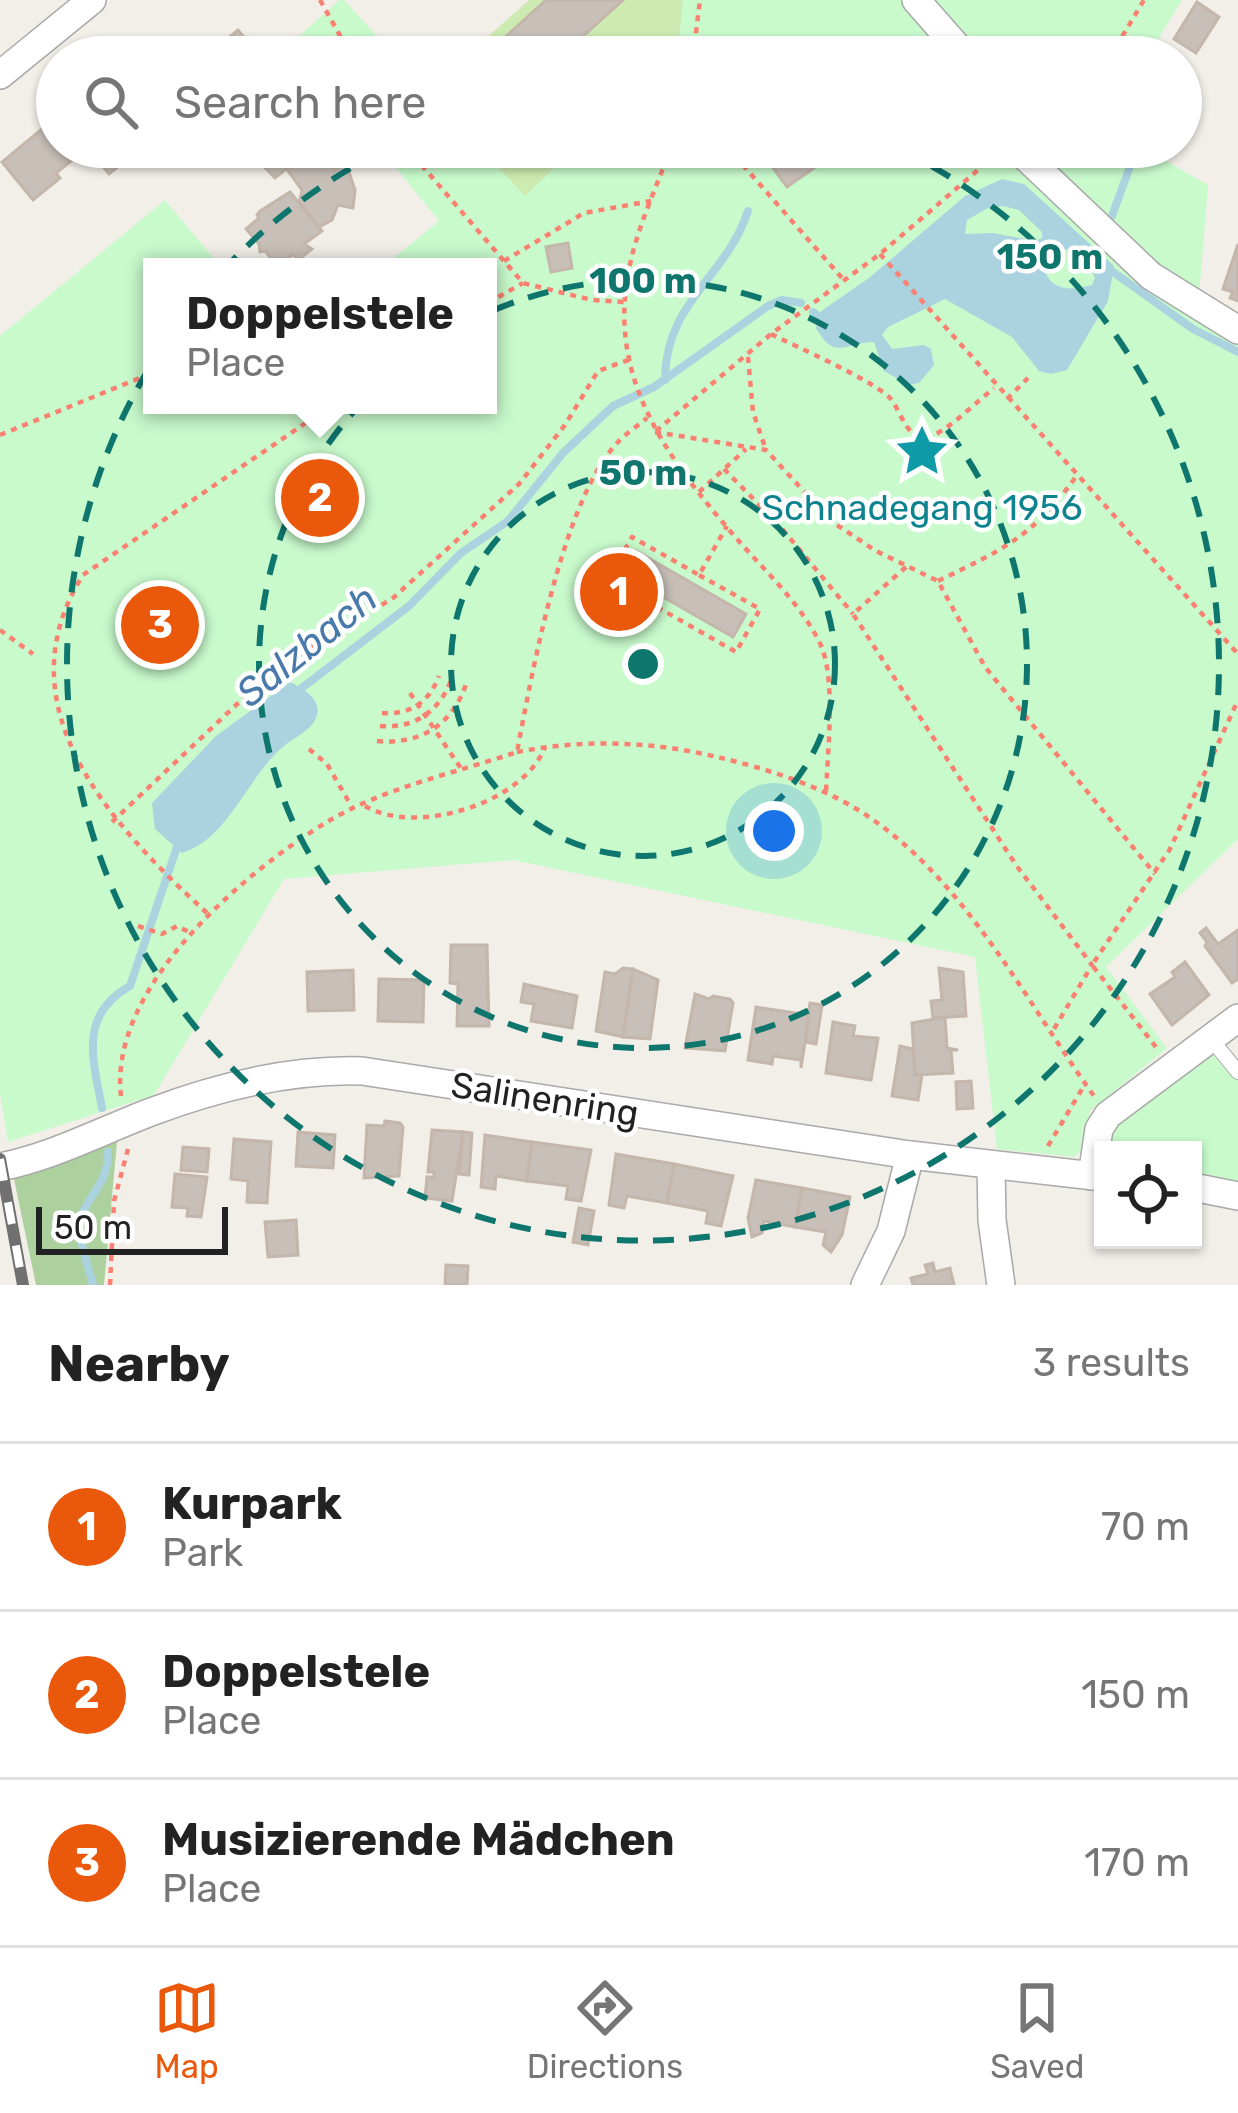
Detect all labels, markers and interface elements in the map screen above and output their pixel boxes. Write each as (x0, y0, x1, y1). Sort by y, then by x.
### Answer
search box (36, 36, 1202, 168)
icon: search (78, 69, 144, 135)
text: Search here (174, 76, 426, 129)
text: 150 m (997, 235, 1103, 278)
popup (143, 258, 497, 414)
text: 100 m (589, 259, 697, 302)
text: Doppelstele (186, 287, 454, 340)
text: Place (186, 340, 285, 386)
place icon: Schnadegang 1956 (893, 422, 951, 480)
text: 50 m (599, 451, 687, 494)
pin: 2 (281, 453, 359, 543)
place label: Schnadegang 1956 (762, 486, 1082, 529)
pin: 1 (580, 547, 658, 637)
water label: Salzbach (227, 575, 387, 717)
pin: 3 (121, 580, 199, 670)
centre of rings (622, 643, 664, 685)
your location (744, 801, 804, 861)
street label: Salinenring (448, 1063, 642, 1135)
map controls (1094, 1141, 1202, 1249)
button: locate (1094, 1141, 1202, 1249)
scale bar (36, 1201, 228, 1254)
text: 50 m (54, 1208, 132, 1247)
text: Nearby (48, 1333, 230, 1394)
text: 3 results (1033, 1340, 1190, 1386)
text: Kurpark (162, 1477, 342, 1530)
text: 1 (77, 1504, 97, 1550)
text: 70 m (1101, 1504, 1190, 1550)
text: Park (162, 1530, 243, 1576)
text: Doppelstele (162, 1645, 430, 1698)
text: 2 (74, 1672, 100, 1718)
text: 150 m (1081, 1672, 1190, 1718)
text: Place (162, 1698, 261, 1744)
text: Musizierende Mädchen (162, 1813, 675, 1866)
text: 3 (74, 1840, 100, 1886)
text: 170 m (1084, 1840, 1190, 1886)
text: Place (162, 1866, 261, 1912)
tab: Map (154, 1975, 220, 2086)
tab: Directions (527, 1975, 683, 2086)
tab: Saved (990, 1975, 1084, 2086)

